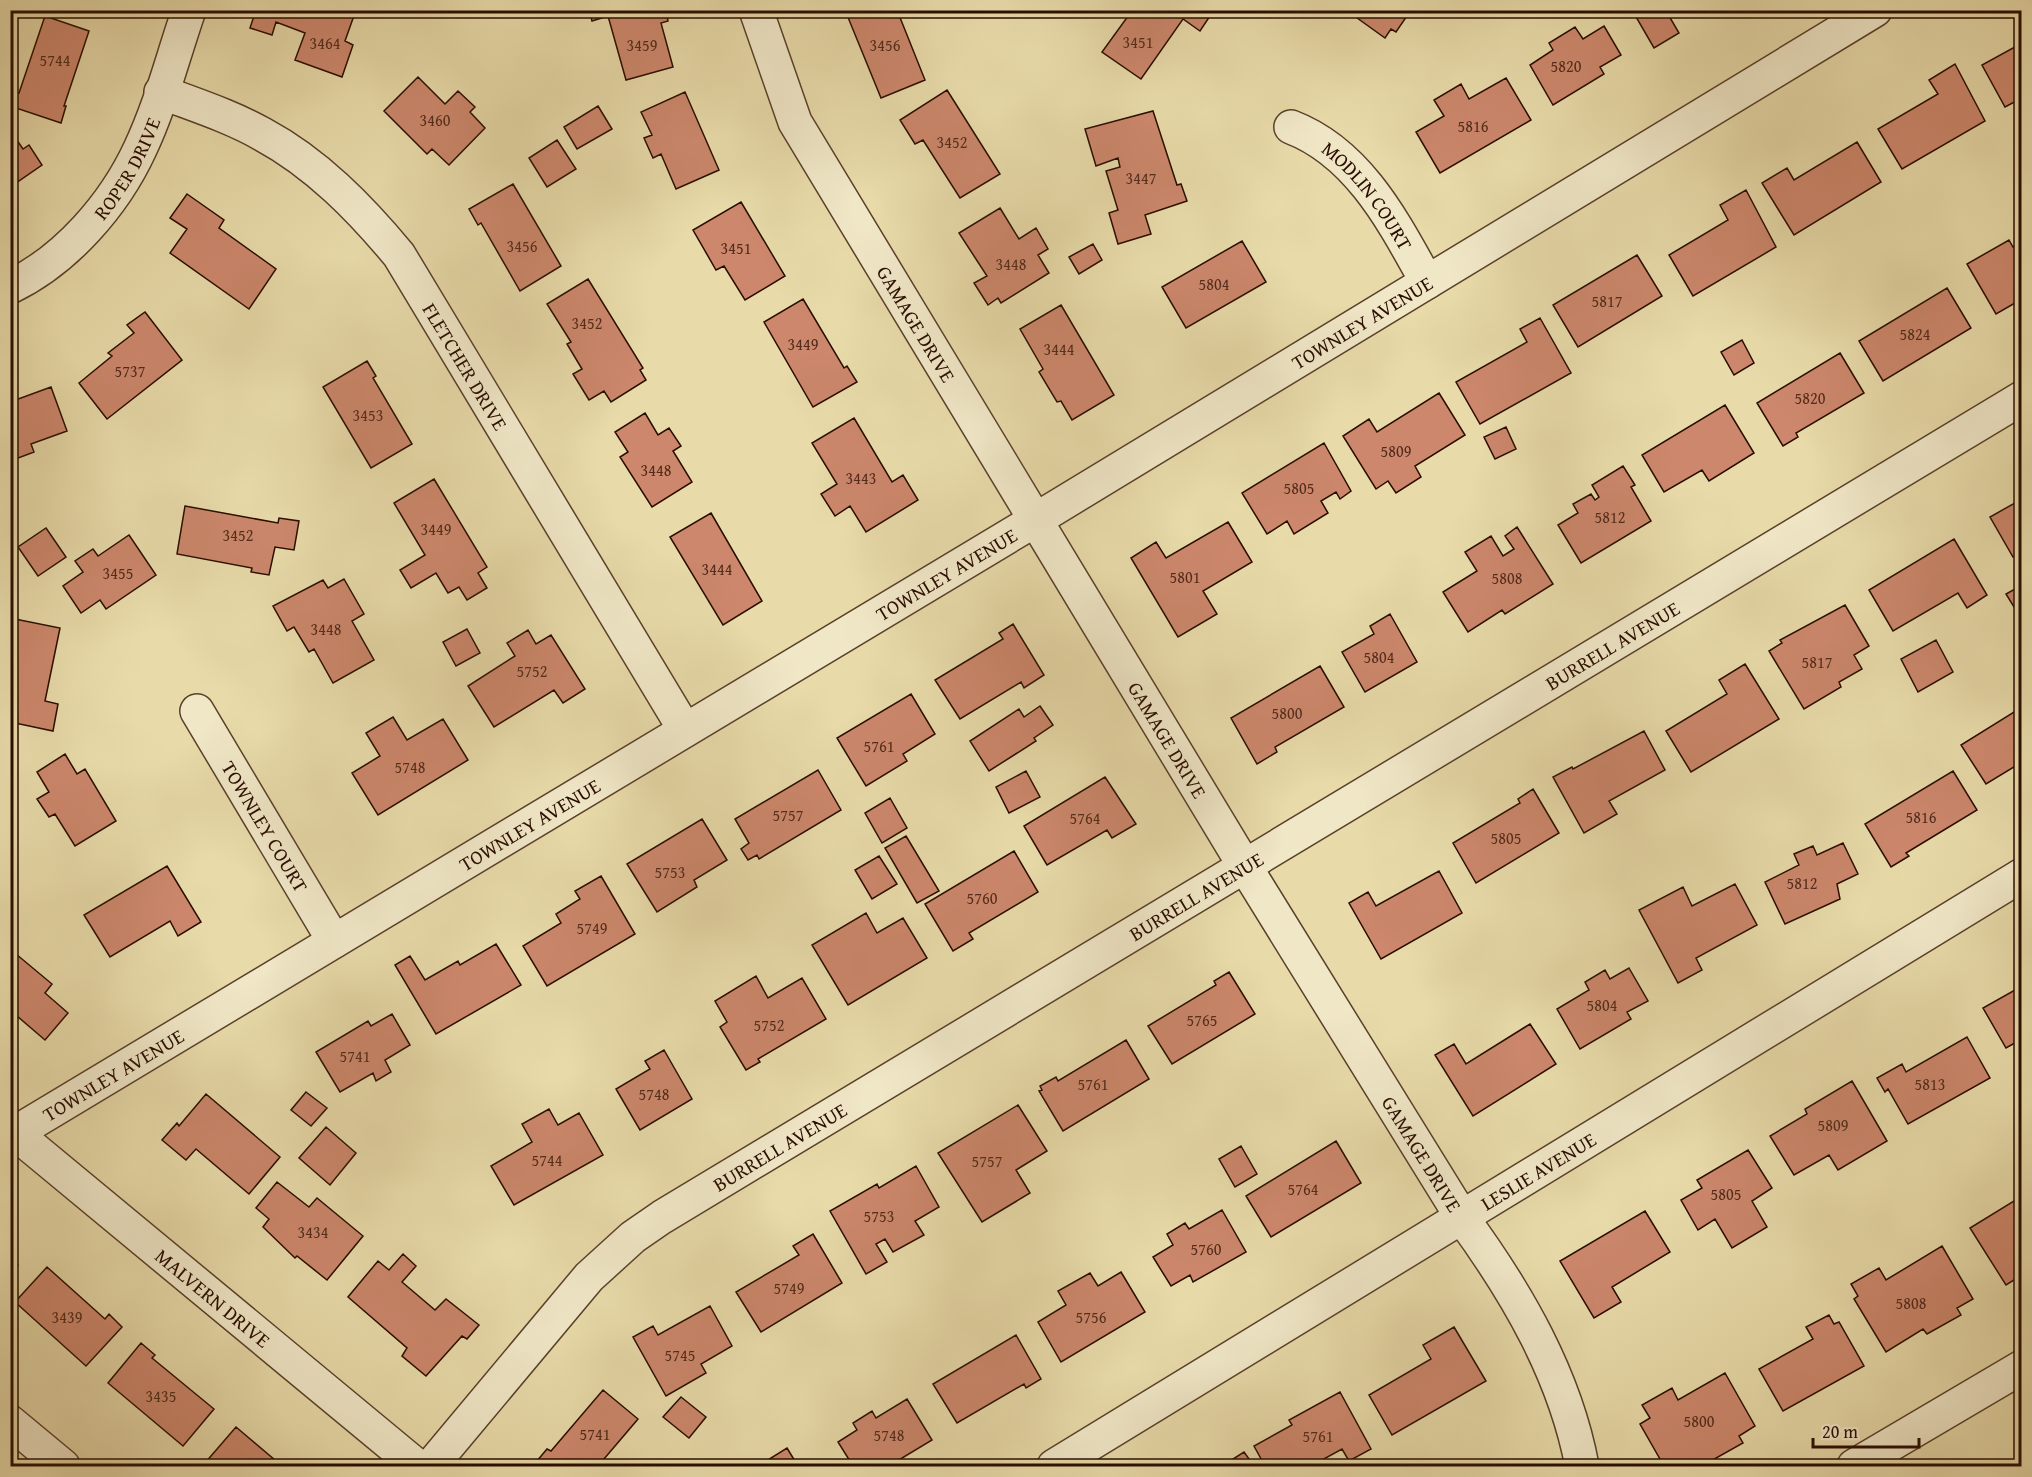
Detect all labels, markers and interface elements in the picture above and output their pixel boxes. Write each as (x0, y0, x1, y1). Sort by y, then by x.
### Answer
house number: 3451 (1123, 30, 1153, 54)
house number: 3464 (310, 31, 341, 55)
house number: 3459 (627, 33, 658, 57)
house number: 3456 (870, 33, 901, 57)
house number: 5744 (40, 48, 71, 72)
house number: 5820 (1551, 54, 1582, 78)
house number: 3460 (420, 108, 451, 132)
street label: ROPER DRIVE (86, 113, 167, 225)
house number: 5816 (1458, 114, 1489, 138)
house number: 3452 (937, 130, 967, 154)
street label: MODLIN COURT (1316, 134, 1420, 255)
house number: 3447 (1126, 166, 1157, 190)
house number: 3456 (507, 234, 538, 258)
house number: 3451 (721, 236, 751, 260)
house number: 3448 (996, 252, 1027, 276)
street label: GAMAGE DRIVE (870, 260, 963, 387)
street label: TOWNLEY AVENUE (1286, 268, 1437, 376)
house number: 5804 (1199, 272, 1230, 296)
house number: 5817 (1592, 289, 1623, 313)
street label: FLETCHER DRIVE (416, 297, 515, 435)
house number: 3452 (572, 311, 602, 335)
house number: 5824 (1900, 322, 1931, 346)
house number: 3449 (788, 332, 819, 356)
house number: 3444 (1044, 337, 1075, 361)
house number: 5737 (115, 359, 146, 383)
house number: 5820 (1795, 386, 1826, 410)
house number: 3453 (353, 403, 383, 427)
house number: 5809 (1381, 439, 1412, 463)
house number: 3448 (641, 458, 672, 482)
house number: 3443 (846, 466, 876, 490)
house number: 5805 (1284, 476, 1314, 500)
house number: 5812 (1595, 505, 1625, 529)
house number: 3449 (421, 517, 452, 541)
street label: TOWNLEY AVENUE (870, 520, 1022, 627)
house number: 3452 (223, 523, 253, 547)
house number: 3444 (702, 557, 733, 581)
house number: 3455 (103, 561, 133, 585)
house number: 5801 (1170, 565, 1200, 589)
house number: 5808 (1492, 566, 1523, 590)
street label: BURRELL AVENUE (1540, 593, 1685, 696)
house number: 3448 (311, 617, 342, 641)
house number: 5804 (1364, 645, 1395, 669)
house number: 5817 (1802, 650, 1833, 674)
house number: 5752 (517, 659, 547, 683)
street label: GAMAGE DRIVE (1122, 676, 1215, 803)
house number: 5800 (1272, 701, 1303, 725)
house number: 5761 (864, 734, 894, 758)
street label: TOWNLEY COURT (215, 755, 316, 897)
house number: 5748 (395, 755, 426, 779)
street label: TOWNLEY AVENUE (453, 770, 605, 878)
house number: 5757 (773, 803, 804, 827)
house number: 5816 (1906, 805, 1937, 829)
house number: 5764 (1070, 806, 1101, 830)
house number: 5805 (1491, 826, 1521, 850)
street label: BURRELL AVENUE (1123, 844, 1268, 947)
house number: 5753 (655, 860, 685, 884)
house number: 5812 (1787, 871, 1817, 895)
house number: 5760 (967, 886, 998, 910)
house number: 5749 (577, 916, 608, 940)
house number: 5804 (1587, 993, 1618, 1017)
house number: 5765 (1187, 1008, 1217, 1032)
house number: 5752 (754, 1013, 784, 1037)
street label: TOWNLEY AVENUE (37, 1021, 189, 1128)
house number: 5741 (340, 1044, 370, 1068)
house number: 5761 (1078, 1072, 1108, 1096)
house number: 5813 (1915, 1072, 1945, 1096)
house number: 5748 (639, 1082, 670, 1106)
street label: GAMAGE DRIVE (1376, 1090, 1469, 1217)
street label: BURRELL AVENUE (707, 1095, 852, 1198)
house number: 5809 (1818, 1113, 1849, 1137)
street label: LESLIE AVENUE (1475, 1124, 1601, 1217)
house number: 5744 (532, 1148, 563, 1172)
house number: 5757 (972, 1149, 1003, 1173)
house number: 5764 (1288, 1177, 1319, 1201)
house number: 5805 (1711, 1182, 1741, 1206)
house number: 5753 (864, 1204, 894, 1228)
house number: 3434 (298, 1220, 329, 1244)
house number: 5760 (1191, 1237, 1222, 1261)
street label: MALVERN DRIVE (149, 1241, 277, 1354)
house number: 5749 (774, 1276, 805, 1300)
house number: 5808 (1896, 1291, 1927, 1315)
house number: 3439 (52, 1305, 83, 1329)
house number: 5756 (1076, 1305, 1107, 1329)
house number: 5745 (665, 1343, 695, 1367)
house number: 3435 (146, 1384, 176, 1408)
house number: 5800 (1684, 1409, 1715, 1433)
scale bar (1813, 1411, 1920, 1449)
text: 20 m (1822, 1418, 1858, 1445)
house number: 5741 (580, 1422, 610, 1446)
house number: 5748 (874, 1423, 905, 1447)
house number: 5761 (1303, 1424, 1333, 1448)

